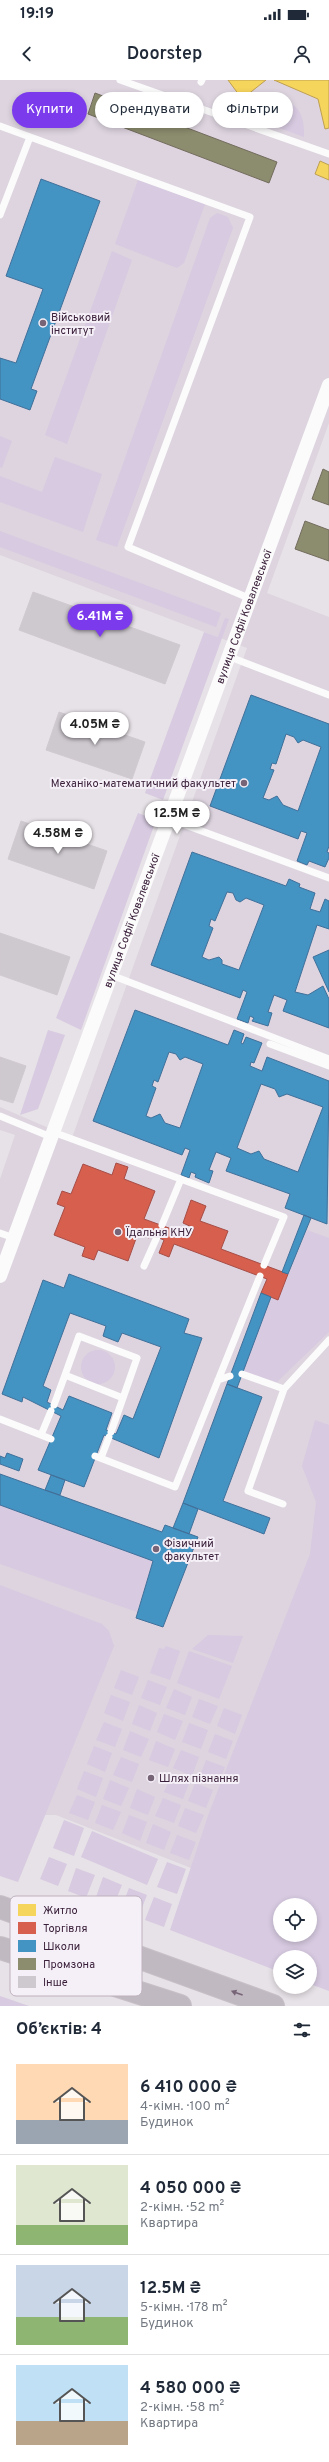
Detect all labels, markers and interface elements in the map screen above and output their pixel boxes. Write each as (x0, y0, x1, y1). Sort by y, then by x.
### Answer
text: 19:19 (20, 5, 54, 24)
icon: back (16, 43, 38, 65)
text: Doorstep (127, 43, 202, 66)
icon: person (291, 43, 313, 65)
chip: Купити (12, 92, 87, 128)
chip: Орендувати (95, 92, 204, 128)
chip: Фільтри (212, 92, 293, 128)
place label: Військовий інститут (51, 311, 110, 338)
marker: Військовий інститут (38, 318, 48, 328)
street label: вулиця Софії Ковалевської (213, 548, 276, 686)
pin: 6.41M ₴ (63, 604, 137, 638)
text: 6.41M ₴ (77, 609, 124, 625)
pin: 4.05M ₴ (58, 712, 132, 746)
text: 4.05M ₴ (70, 717, 120, 733)
place label: Механіко-математичний факультет (51, 777, 236, 791)
marker: Механіко-математичний факультет (239, 778, 249, 788)
pin: 12.5M ₴ (140, 801, 214, 835)
text: 12.5M ₴ (154, 806, 200, 822)
pin: 4.58M ₴ (21, 821, 95, 855)
text: 4.58M ₴ (33, 826, 83, 842)
street label: вулиця Софії Ковалевської (101, 852, 163, 990)
place label: Їдальня КНУ (126, 1225, 192, 1240)
marker: Їдальня КНУ (113, 1227, 123, 1237)
place label: Фізичний факультет (164, 1537, 219, 1564)
marker: Фізичний факультет (151, 1544, 161, 1554)
place label: Шлях пізнання (159, 1772, 238, 1786)
marker: Шлях пізнання (146, 1773, 156, 1783)
legend (10, 1896, 142, 1996)
map controls (273, 1898, 317, 1994)
button: locate (273, 1898, 317, 1942)
text: Житло (43, 1904, 78, 1918)
text: Торгівля (43, 1922, 87, 1936)
text: Школи (43, 1940, 80, 1954)
button: layers (273, 1950, 317, 1994)
text: Промзона (43, 1958, 95, 1972)
text: Інше (43, 1976, 68, 1990)
one-way arrow (230, 1989, 242, 1995)
text: Об’єктів: 4 (16, 2019, 102, 2041)
icon: filters (291, 2019, 313, 2041)
text: 6 410 000 ₴ (140, 2077, 237, 2099)
icon: home (48, 2080, 96, 2128)
text: 4-кімн. · 100 m² (140, 2099, 230, 2115)
text: Будинок (140, 2115, 194, 2131)
text: 4 050 000 ₴ (140, 2178, 241, 2200)
icon: home (48, 2181, 96, 2229)
text: 2-кімн. · 52 m² (140, 2200, 224, 2216)
text: Квартира (140, 2216, 198, 2232)
text: 12.5M ₴ (140, 2278, 201, 2300)
icon: home (48, 2281, 96, 2329)
text: 5-кімн. · 178 m² (140, 2300, 227, 2316)
text: Будинок (140, 2316, 194, 2332)
text: 4 580 000 ₴ (140, 2378, 241, 2400)
icon: home (48, 2381, 96, 2429)
text: 2-кімн. · 58 m² (140, 2400, 224, 2416)
text: Квартира (140, 2416, 198, 2432)

